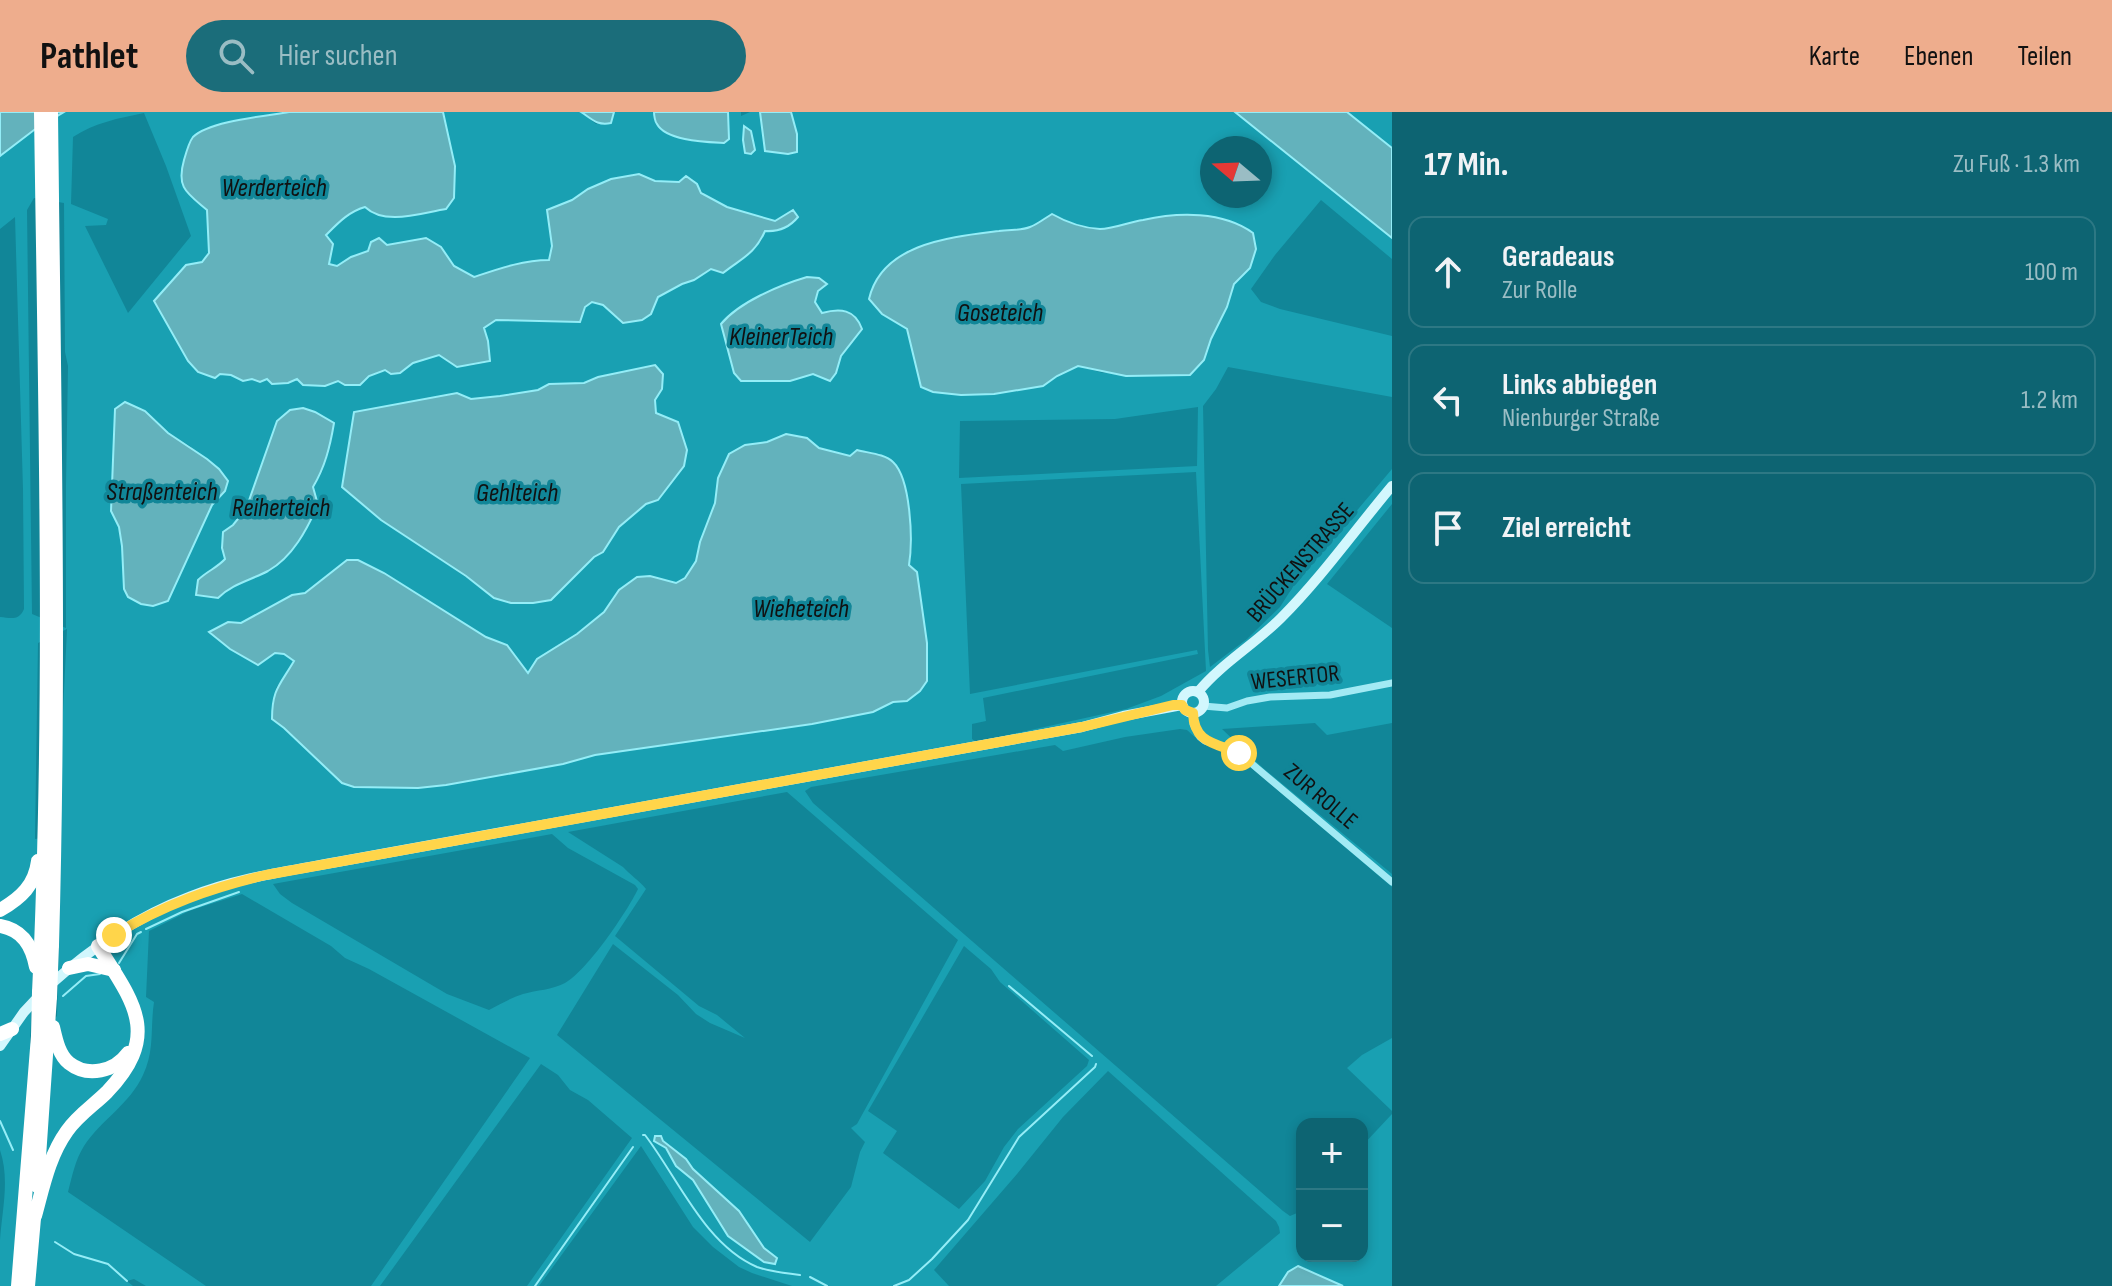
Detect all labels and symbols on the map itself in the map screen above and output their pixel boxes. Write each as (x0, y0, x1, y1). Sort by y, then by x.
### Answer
north arrow (1200, 136, 1272, 208)
water label: Werderteich (221, 173, 327, 204)
water label: Goseteich (957, 298, 1043, 329)
water label: KleinerTeich (729, 322, 833, 353)
water label: Straßenteich (106, 477, 218, 508)
water label: Gehlteich (476, 478, 558, 509)
water label: Reiherteich (232, 493, 330, 524)
street label: BRÜCKENSTRASSE (1241, 497, 1360, 628)
water label: Wieheteich (753, 594, 849, 625)
street label: WESERTOR (1249, 658, 1341, 697)
route start (1221, 735, 1257, 771)
street label: ZUR ROLLE (1278, 757, 1363, 836)
route end (96, 917, 132, 953)

